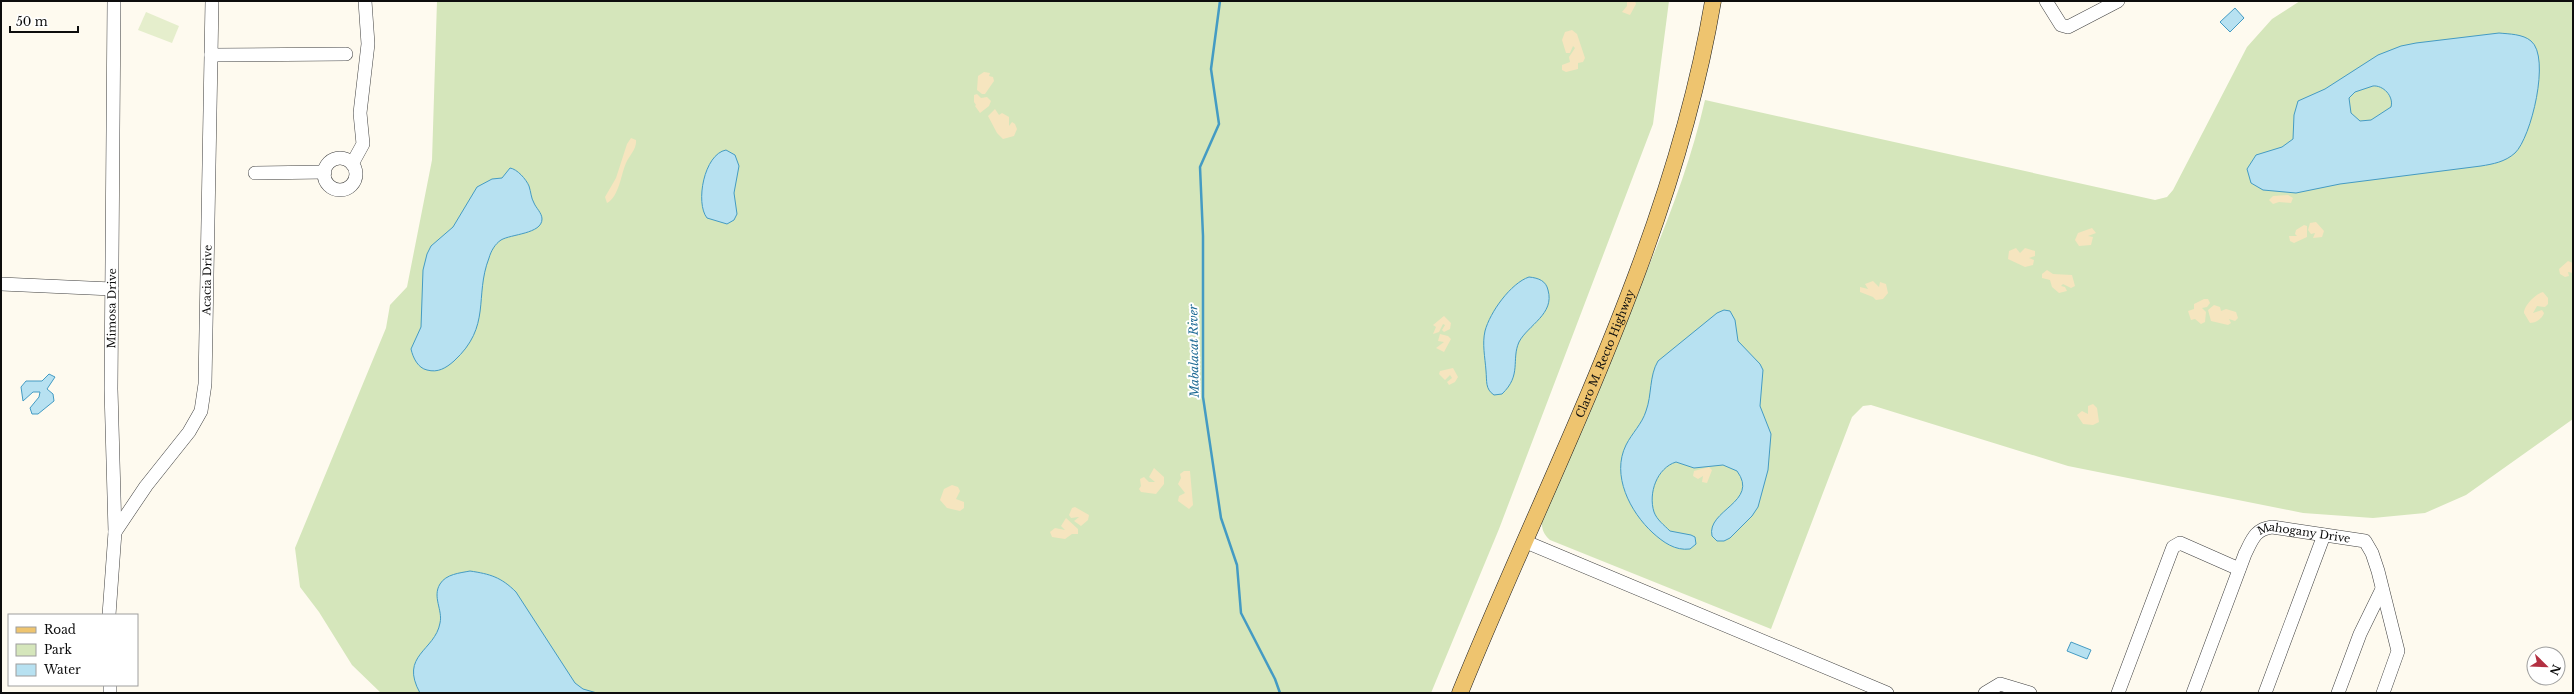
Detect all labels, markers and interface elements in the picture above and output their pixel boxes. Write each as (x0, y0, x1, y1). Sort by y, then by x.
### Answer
scale bar (10, 8, 78, 34)
text: 50 m (16, 14, 48, 29)
street label: Acacia Drive (199, 245, 215, 316)
street label: Mimosa Drive (104, 268, 119, 349)
street label: Claro M. Recto Highway (1572, 287, 1637, 420)
water label: Mabalacat River (1185, 304, 1202, 399)
street label: Mahogany Drive (2255, 520, 2351, 546)
legend (8, 614, 138, 686)
text: Road (44, 622, 76, 637)
text: Park (44, 642, 72, 657)
north arrow (2526, 646, 2566, 686)
text: Water (43, 662, 81, 677)
text: N (2546, 662, 2564, 678)

